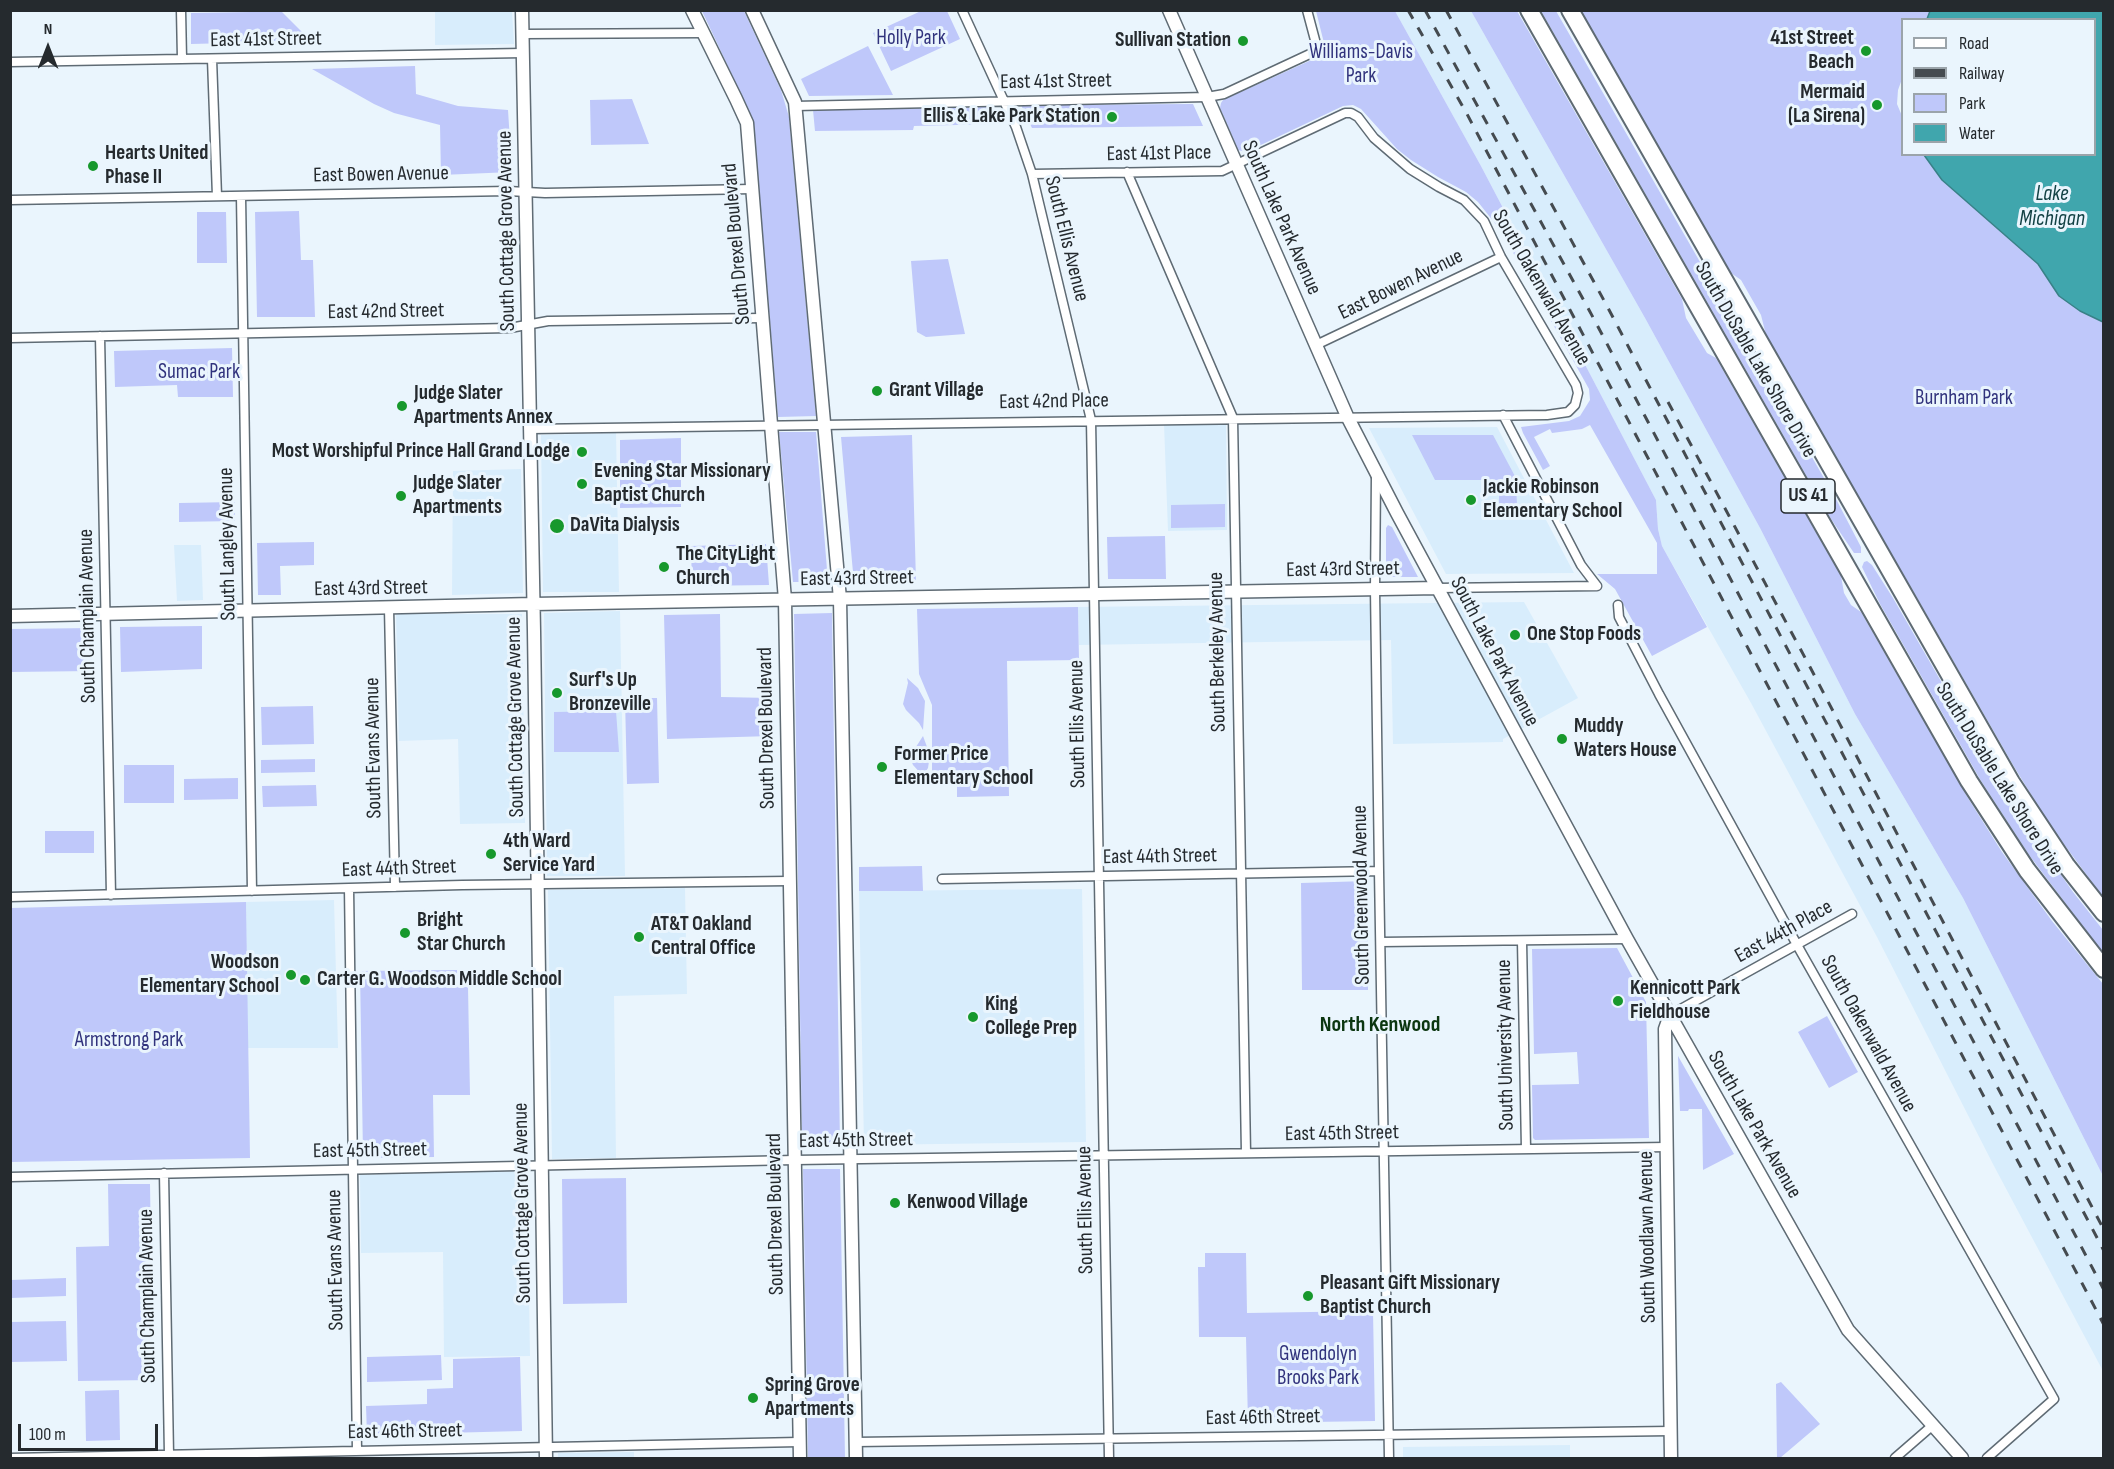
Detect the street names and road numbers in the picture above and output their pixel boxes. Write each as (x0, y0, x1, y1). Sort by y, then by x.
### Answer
street label: East 41st Street (210, 26, 322, 54)
street label: East 41st Street (1000, 68, 1112, 96)
street label: South Cottage Grove Avenue (493, 130, 521, 332)
street label: South Lake Park Avenue (1236, 137, 1326, 299)
street label: East 41st Place (1106, 140, 1212, 168)
street label: East Bowen Avenue (313, 161, 449, 189)
street label: South Drexel Boulevard (717, 162, 757, 326)
street label: South Ellis Avenue (1038, 174, 1094, 304)
street label: South Oakenwald Avenue (1486, 206, 1596, 370)
street label: East Bowen Avenue (1335, 244, 1467, 326)
street label: South DuSable Lake Shore Drive (1689, 258, 1821, 462)
street label: East 42nd Street (327, 298, 445, 326)
street label: East 42nd Place (999, 388, 1109, 416)
street label: South Langley Avenue (214, 467, 242, 621)
road number: US 41 (1781, 479, 1835, 513)
street label: South Champlain Avenue (74, 529, 102, 703)
street label: East 43rd Street (1286, 556, 1400, 584)
street label: East 43rd Street (800, 565, 914, 593)
street label: South Berkeley Avenue (1204, 572, 1232, 732)
street label: South Lake Park Avenue (1444, 573, 1544, 731)
street label: East 43rd Street (314, 575, 428, 603)
street label: South Cottage Grove Avenue (502, 616, 530, 818)
street label: South Drexel Boulevard (753, 647, 781, 809)
street label: South Ellis Avenue (1064, 660, 1092, 788)
street label: South Evans Avenue (360, 677, 388, 819)
street label: South DuSable Lake Shore Drive (1930, 678, 2068, 880)
street label: South Greenwood Avenue (1348, 805, 1376, 985)
street label: East 44th Street (1103, 843, 1217, 871)
street label: East 44th Street (341, 854, 457, 884)
street label: East 44th Place (1731, 895, 1837, 969)
street label: South Oakenwald Avenue (1814, 951, 1922, 1117)
street label: South University Avenue (1492, 959, 1520, 1131)
street label: South Lake Park Avenue (1702, 1047, 1806, 1203)
street label: South Cottage Grove Avenue (509, 1102, 537, 1304)
street label: East 45th Street (1285, 1120, 1399, 1148)
street label: East 45th Street (799, 1127, 913, 1155)
street label: South Drexel Boulevard (762, 1133, 790, 1295)
street label: East 45th Street (313, 1137, 427, 1165)
street label: South Ellis Avenue (1072, 1146, 1100, 1274)
street label: South Woodlawn Avenue (1634, 1151, 1662, 1323)
street label: South Evans Avenue (322, 1189, 350, 1331)
street label: South Champlain Avenue (134, 1209, 162, 1383)
street label: East 46th Street (1205, 1404, 1321, 1432)
street label: East 46th Street (347, 1418, 463, 1446)

